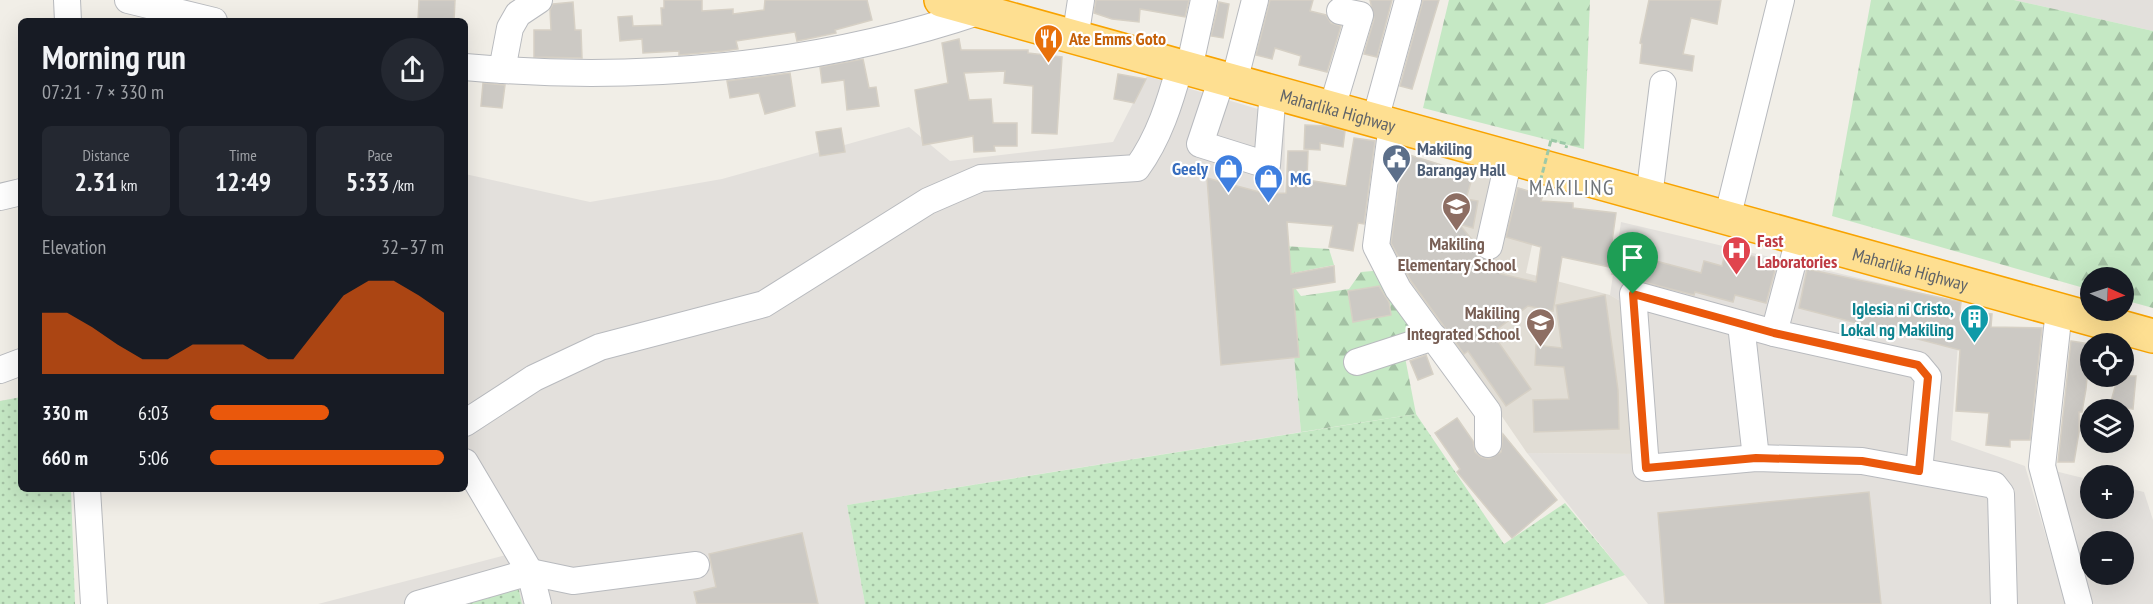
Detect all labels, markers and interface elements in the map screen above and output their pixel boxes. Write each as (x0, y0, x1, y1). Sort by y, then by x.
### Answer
restaurant icon: Ate Emms Goto (1032, 22, 1064, 64)
place label: Ate Emms Goto (1068, 27, 1166, 50)
text: Morning run (42, 35, 186, 78)
button: share (381, 38, 444, 101)
text: 07:21 · 7 × 330 m (42, 79, 164, 105)
street label: Maharlika Highway (1278, 83, 1399, 137)
place label: Makiling Barangay Hall (1417, 137, 1506, 181)
public building icon: Makiling Barangay Hall (1380, 142, 1412, 184)
text: Distance (82, 145, 130, 165)
text: Time (229, 145, 257, 165)
text: Pace (367, 145, 393, 165)
shop icon: Geely (1213, 152, 1245, 194)
place label: Geely (1172, 157, 1209, 180)
shop icon: MG (1253, 162, 1285, 204)
text: 2.31 (75, 165, 117, 198)
text: 12:49 (215, 165, 271, 198)
text: 5:33 (346, 165, 390, 198)
place label: MG (1290, 167, 1311, 190)
district label: MAKILING (1529, 174, 1615, 201)
text: km (117, 175, 137, 195)
text: /km (390, 175, 414, 195)
school or university icon: Makiling Elementary School (1441, 190, 1473, 232)
place label: Fast Laboratories (1757, 229, 1837, 273)
place label: Makiling Elementary School (1398, 232, 1517, 276)
pin (1607, 232, 1658, 294)
text: Elevation (42, 234, 106, 260)
text: 32–37 m (381, 234, 444, 260)
hospital icon: Fast Laboratories (1720, 234, 1752, 276)
icon: arrive (1616, 241, 1649, 274)
street label: Maharlika Highway (1850, 242, 1971, 296)
north arrow (2080, 267, 2134, 321)
map controls (2080, 267, 2134, 585)
place label: Iglesia ni Cristo, Lokal ng Makiling (1841, 297, 1954, 341)
place label: Makiling Integrated School (1407, 301, 1521, 345)
building icon: Iglesia ni Cristo, Lokal ng Makiling (1959, 302, 1991, 344)
school or university icon: Makiling Integrated School (1525, 306, 1557, 348)
button: locate (2080, 333, 2134, 387)
button: layers (2080, 399, 2134, 453)
text: 330 m (42, 400, 88, 426)
text: 6:03 (138, 400, 169, 426)
text: 660 m (42, 445, 88, 471)
text: 5:06 (138, 445, 169, 471)
button: + (2080, 465, 2134, 519)
button: − (2080, 531, 2134, 585)

